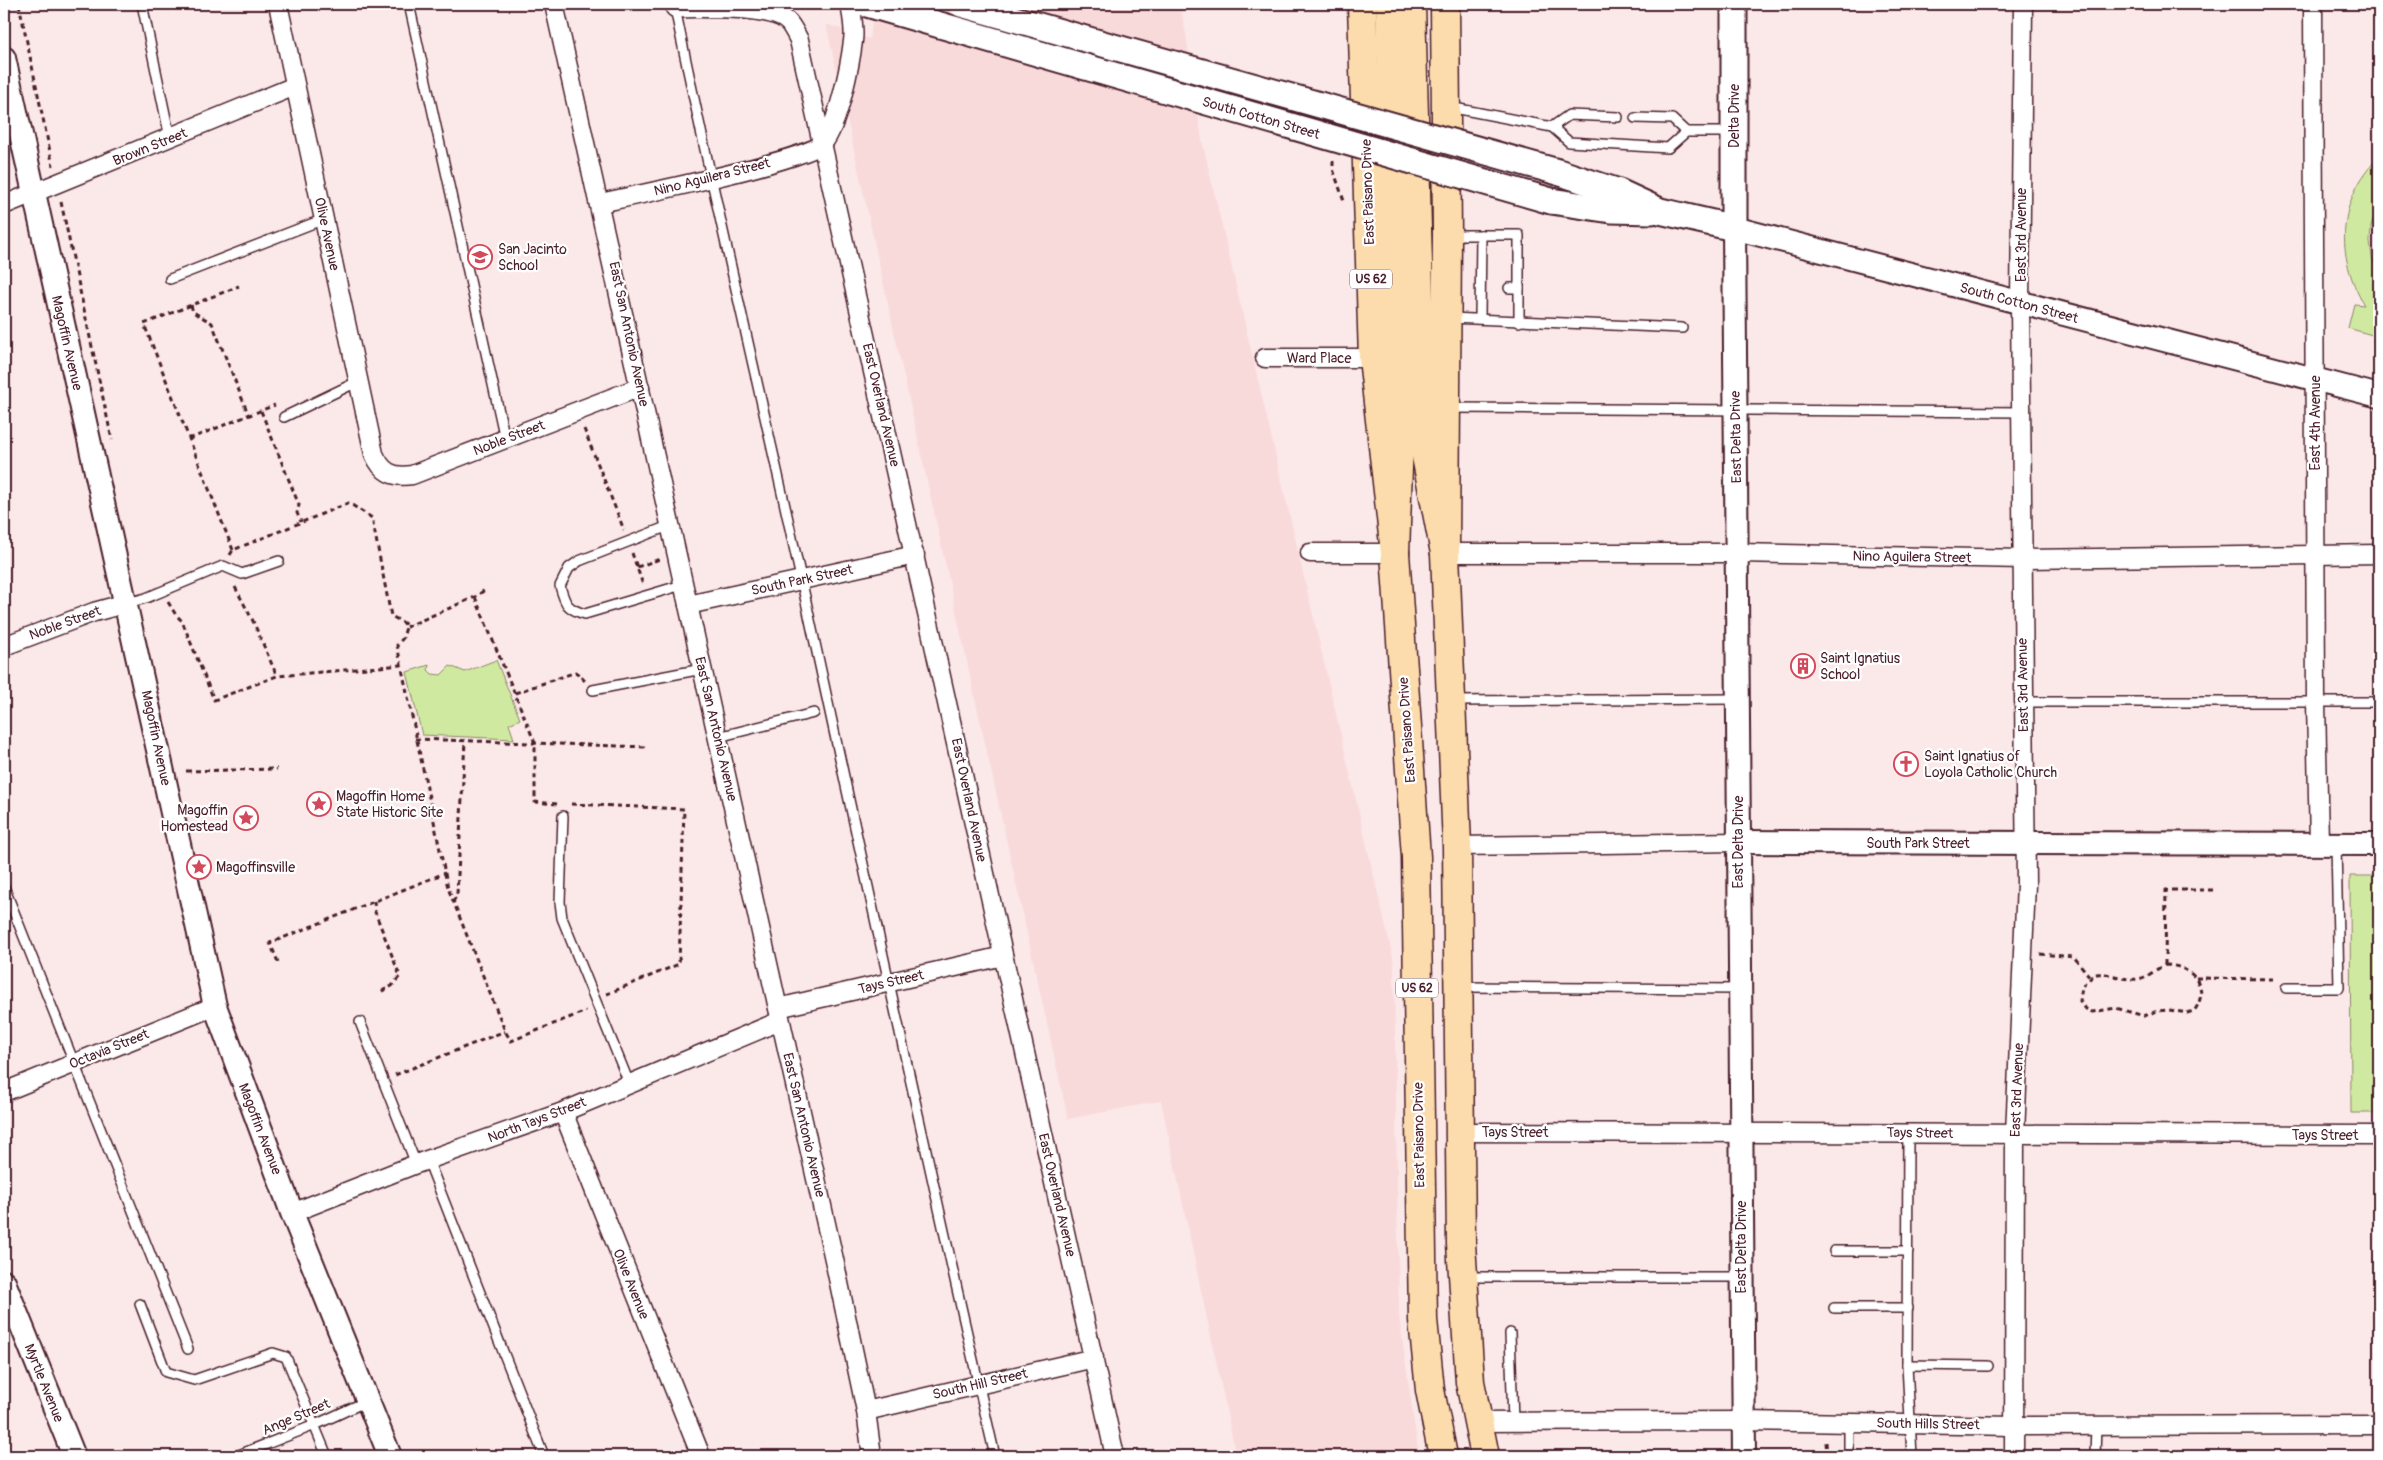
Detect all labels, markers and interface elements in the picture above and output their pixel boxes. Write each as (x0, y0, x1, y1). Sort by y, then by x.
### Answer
street label: Delta Drive (1726, 84, 1743, 148)
street label: South Cotton Street (1200, 93, 1322, 143)
street label: Brown Street (110, 124, 190, 170)
street label: East Paisano Drive (1358, 139, 1378, 245)
street label: Nino Aguilera Street (652, 154, 772, 200)
street label: East 3rd Avenue (2013, 188, 2030, 282)
street label: Olive Avenue (311, 196, 343, 272)
place label: San Jacinto School (498, 241, 567, 274)
school or university icon: San Jacinto School (467, 244, 493, 270)
street label: East San Antonio Avenue (605, 260, 653, 408)
road number: US 62 (1350, 270, 1392, 288)
street label: South Cotton Street (1958, 279, 2080, 327)
street label: Magoffin Avenue (48, 294, 86, 392)
street label: East Overland Avenue (859, 342, 903, 468)
street label: Ward Place (1287, 350, 1351, 367)
street label: East 4th Avenue (2307, 375, 2324, 471)
street label: East Delta Drive (1727, 390, 1745, 484)
street label: Noble Street (471, 416, 547, 459)
street label: Nino Aguilera Street (1852, 547, 1972, 567)
street label: South Park Street (750, 561, 855, 599)
street label: Noble Street (27, 602, 104, 644)
street label: East 3rd Avenue (2014, 638, 2032, 732)
place label: Saint Ignatius School (1820, 650, 1901, 683)
building icon: Saint Ignatius School (1790, 653, 1816, 679)
street label: East San Antonio Avenue (691, 655, 741, 803)
street label: East Paisano Drive (1395, 676, 1419, 783)
street label: Magoffin Avenue (138, 689, 174, 787)
street label: East Overland Avenue (948, 737, 990, 864)
place label: Saint Ignatius of Loyola Catholic Church (1924, 748, 2057, 781)
church icon: Saint Ignatius of Loyola Catholic Church (1893, 751, 1919, 777)
place label: Magoffin Home State Historic Site (336, 788, 443, 821)
place icon: Magoffin Home State Historic Site (306, 791, 332, 817)
street label: East Delta Drive (1730, 795, 1747, 888)
place label: Magoffin Homestead (161, 802, 228, 835)
place icon: Magoffin Homestead (233, 805, 259, 831)
street label: South Park Street (1866, 835, 1970, 852)
place icon: Magoffinsville (186, 854, 212, 880)
place label: Magoffinsville (216, 859, 295, 876)
street label: Tays Street (857, 966, 926, 998)
road number: US 62 (1396, 978, 1438, 998)
street label: Octavia Street (67, 1025, 152, 1073)
street label: East 3rd Avenue (2007, 1043, 2027, 1137)
street label: East San Antonio Avenue (779, 1051, 829, 1199)
street label: Magoffin Avenue (235, 1081, 285, 1177)
street label: East Paisano Drive (1410, 1082, 1428, 1188)
street label: North Tays Street (485, 1093, 589, 1147)
street label: Tays Street (1482, 1124, 1549, 1141)
street label: Tays Street (1887, 1124, 1954, 1142)
street label: Tays Street (2292, 1127, 2359, 1144)
street label: East Overland Avenue (1035, 1132, 1079, 1258)
street label: East Delta Drive (1733, 1200, 1750, 1293)
street label: Olive Avenue (609, 1246, 653, 1322)
street label: Myrtle Avenue (21, 1341, 67, 1425)
street label: South Hill Street (931, 1365, 1030, 1403)
street label: Ange Street (260, 1395, 333, 1439)
street label: South Hills Street (1876, 1415, 1980, 1433)

